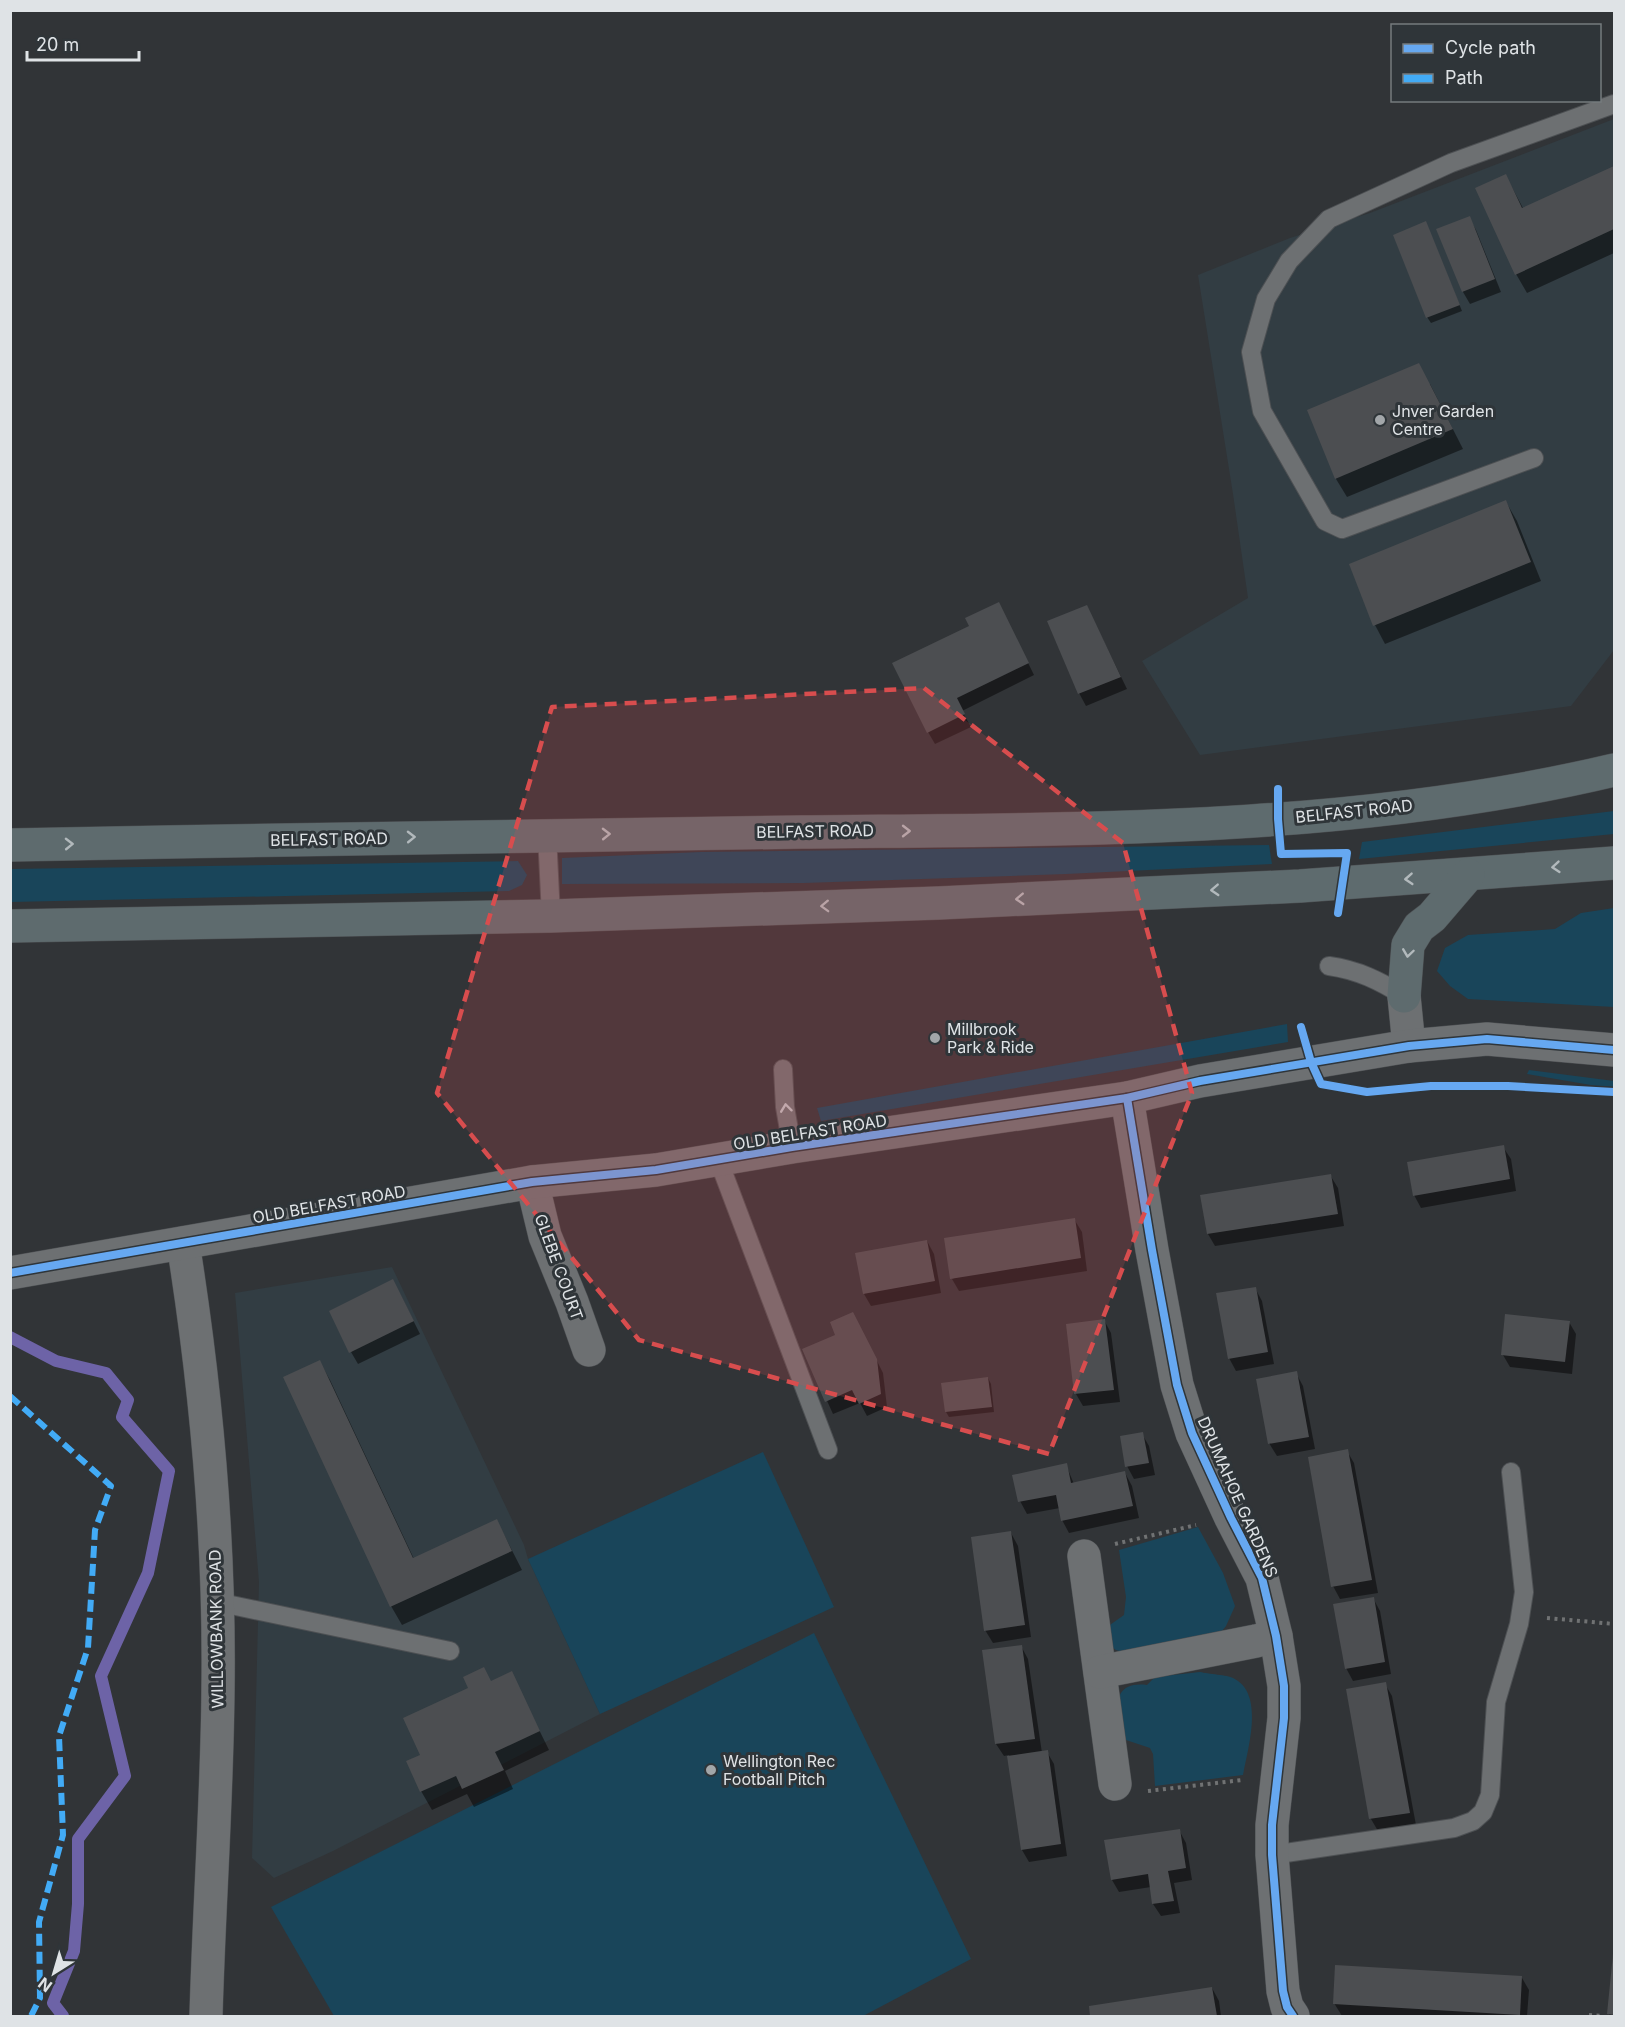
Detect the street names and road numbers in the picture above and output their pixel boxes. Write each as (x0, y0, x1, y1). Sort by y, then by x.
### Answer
street label: BELFAST ROAD (1294, 795, 1414, 827)
street label: BELFAST ROAD (756, 820, 874, 842)
street label: BELFAST ROAD (270, 828, 388, 850)
street label: OLD BELFAST ROAD (732, 1110, 888, 1154)
street label: OLD BELFAST ROAD (251, 1181, 407, 1227)
street label: GLEBE COURT (531, 1211, 587, 1323)
street label: DRUMAHOE GARDENS (1194, 1414, 1282, 1580)
street label: WILLOWBANK ROAD (205, 1549, 227, 1709)

